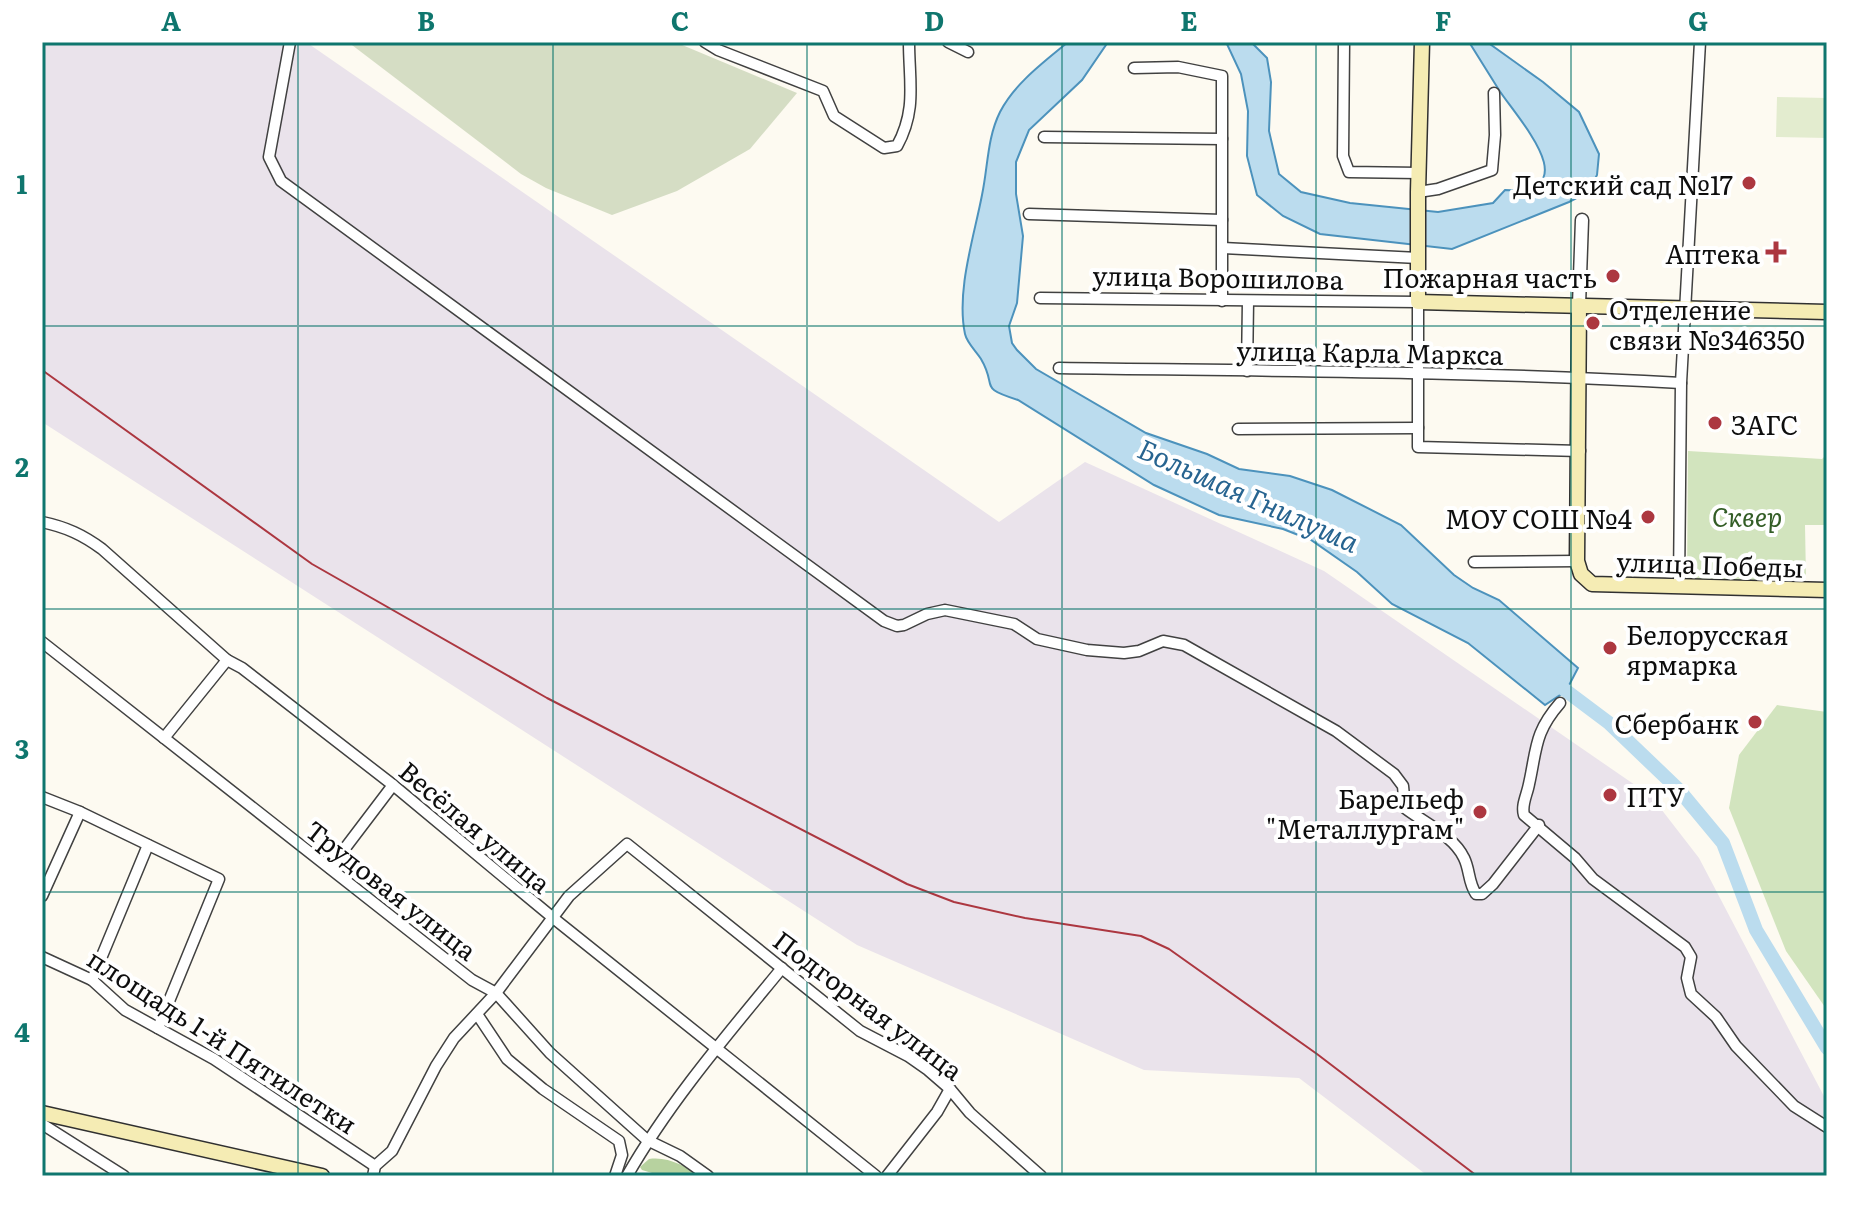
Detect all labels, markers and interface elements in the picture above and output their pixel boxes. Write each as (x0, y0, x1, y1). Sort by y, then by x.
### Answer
text: A (161, 0, 181, 39)
text: B (417, 0, 435, 39)
text: C (671, 0, 689, 39)
text: D (924, 0, 944, 39)
text: E (1180, 0, 1198, 39)
text: F (1435, 0, 1451, 39)
text: G (1688, 0, 1708, 39)
text: 1 (17, 163, 28, 202)
place label: Детский сад №17 (1513, 164, 1733, 203)
marker: Детский сад №17 (1740, 174, 1758, 192)
place label: Аптека (1665, 233, 1760, 272)
marker: Аптека (1767, 243, 1785, 261)
street label: улица Ворошилова (1092, 254, 1344, 298)
place label: Пожарная часть (1382, 257, 1597, 296)
marker: Пожарная часть (1604, 267, 1622, 285)
place label: Отделение связи №346350 (1609, 289, 1805, 358)
marker: Отделение связи №346350 (1584, 314, 1602, 332)
street label: улица Карла Маркса (1236, 329, 1504, 373)
place label: ЗАГС (1731, 404, 1799, 443)
marker: ЗАГС (1706, 414, 1724, 432)
water label: Большая Гнилуша (1132, 426, 1366, 562)
text: 2 (15, 446, 29, 485)
park label: Сквер (1712, 496, 1782, 535)
place label: МОУ СОШ №4 (1445, 498, 1632, 537)
marker: МОУ СОШ №4 (1639, 508, 1657, 526)
street label: улица Победы (1616, 540, 1804, 586)
place label: Белорусская ярмарка (1626, 614, 1789, 683)
marker: Белорусская ярмарка (1601, 639, 1619, 657)
place label: Сбербанк (1614, 703, 1740, 742)
marker: Сбербанк (1746, 713, 1764, 731)
text: 3 (15, 728, 29, 767)
street label: Весёлая улица (392, 751, 560, 901)
place label: ПТУ (1626, 776, 1685, 815)
place label: Барельеф "Металлургам" (1266, 778, 1464, 847)
marker: ПТУ (1601, 786, 1619, 804)
marker: Барельеф "Металлургам" (1471, 803, 1489, 821)
street label: Трудовая улица (298, 810, 486, 968)
street label: Подгорная улица (766, 920, 972, 1088)
street label: площадь 1-й Пятилетки (80, 938, 366, 1142)
text: 4 (14, 1011, 30, 1050)

